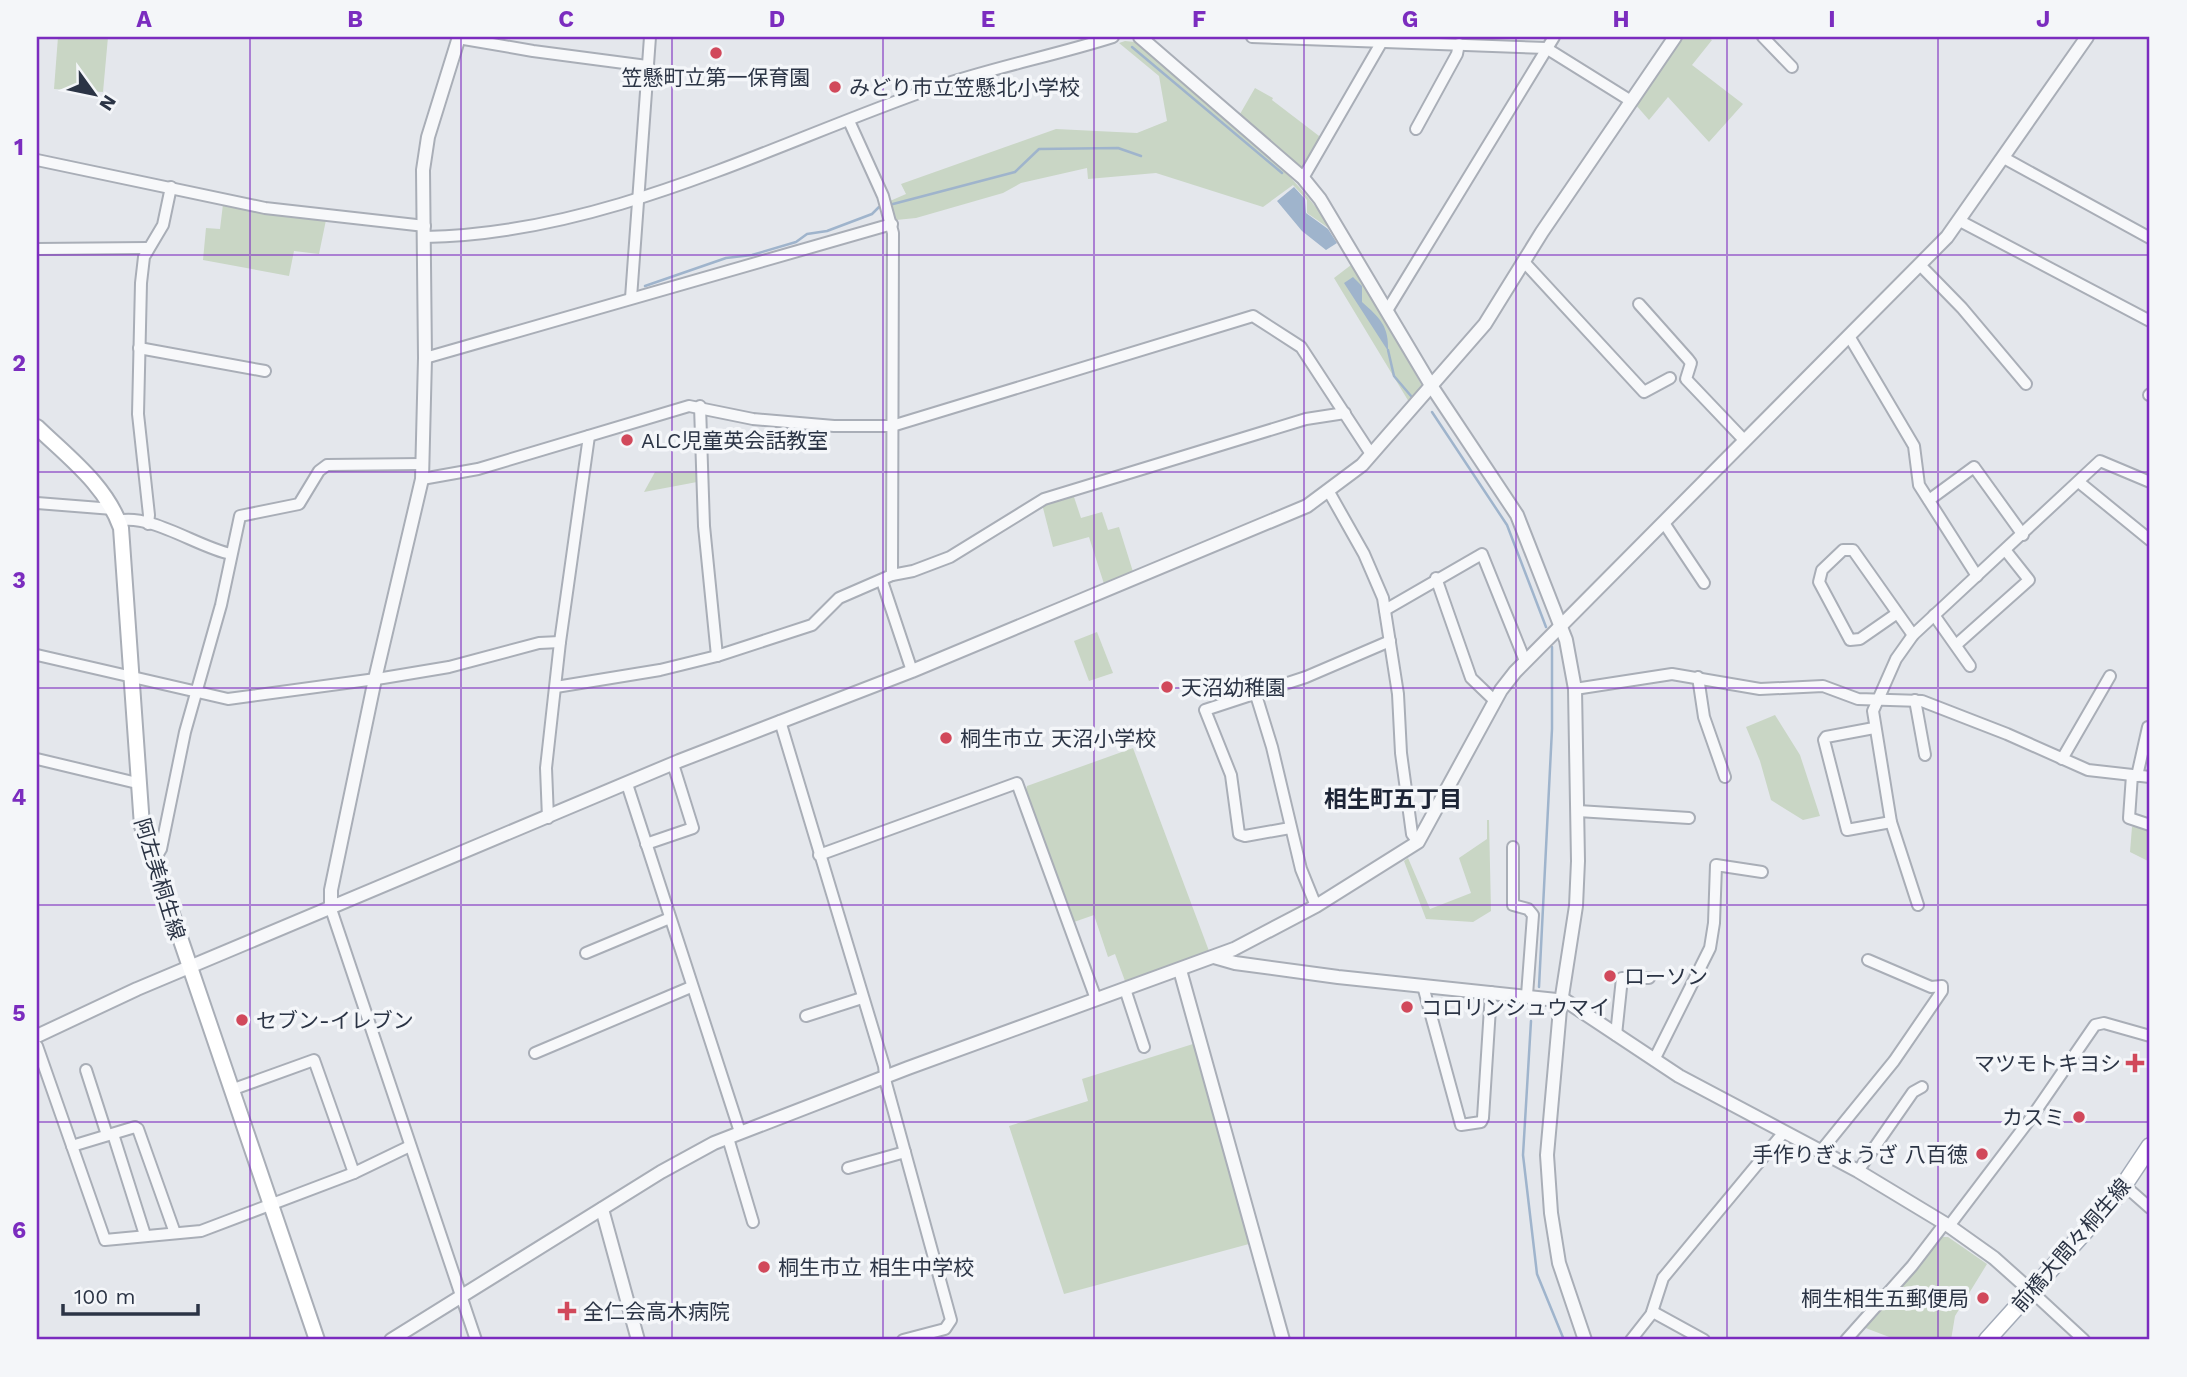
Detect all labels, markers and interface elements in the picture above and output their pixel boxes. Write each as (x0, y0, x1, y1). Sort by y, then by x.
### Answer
text: A (136, 6, 152, 33)
text: B (347, 6, 363, 33)
text: C (558, 6, 574, 33)
text: D (769, 6, 785, 33)
text: E (981, 6, 995, 33)
text: F (1192, 6, 1206, 33)
text: G (1402, 6, 1418, 33)
text: H (1612, 6, 1630, 33)
text: I (1828, 6, 1836, 33)
text: J (2036, 6, 2050, 33)
marker: 笠懸町立第一保育園 (708, 45, 724, 61)
north arrow (60, 60, 130, 130)
place label: 笠懸町立第一保育園 (622, 65, 811, 90)
place label: みどり市立笠懸北小学校 (849, 75, 1080, 100)
marker: みどり市立笠懸北小学校 (827, 79, 843, 95)
text: N (94, 91, 121, 115)
text: 1 (14, 134, 24, 161)
text: 2 (12, 350, 26, 377)
place label: ALC児童英会話教室 (641, 428, 828, 453)
marker: ALC児童英会話教室 (619, 432, 635, 448)
text: 3 (12, 567, 26, 594)
place label: 天沼幼稚園 (1181, 675, 1286, 700)
marker: 天沼幼稚園 (1159, 679, 1175, 695)
place label: 桐生市立 天沼小学校 (960, 726, 1156, 751)
marker: 桐生市立 天沼小学校 (938, 730, 954, 746)
text: 4 (12, 784, 27, 811)
district label: 相生町五丁目 (1324, 786, 1462, 813)
street label: 阿左美桐生線 (130, 815, 190, 943)
place label: ローソン (1624, 964, 1708, 989)
marker: ローソン (1602, 968, 1618, 984)
place label: コロリンシュウマイ (1421, 995, 1610, 1020)
marker: コロリンシュウマイ (1399, 999, 1415, 1015)
text: 5 (12, 1000, 26, 1027)
place label: セブン-イレブン (256, 1008, 414, 1033)
marker: セブン-イレブン (234, 1012, 250, 1028)
place label: マツモトキヨシ (1974, 1051, 2121, 1076)
marker: マツモトキヨシ (2127, 1055, 2143, 1071)
place label: カスミ (2002, 1105, 2065, 1130)
marker: カスミ (2071, 1109, 2087, 1125)
place label: 手作りぎょうざ 八百徳 (1752, 1142, 1968, 1167)
marker: 手作りぎょうざ 八百徳 (1974, 1146, 1990, 1162)
street label: 前橋大間々桐生線 (2006, 1173, 2136, 1317)
text: 6 (12, 1217, 26, 1244)
place label: 桐生市立 相生中学校 (778, 1255, 974, 1280)
marker: 桐生市立 相生中学校 (756, 1259, 772, 1275)
scale bar (63, 1272, 198, 1316)
text: 100 m (74, 1284, 136, 1309)
place label: 桐生相生五郵便局 (1801, 1286, 1969, 1311)
marker: 桐生相生五郵便局 (1975, 1290, 1991, 1306)
place label: 全仁会高木病院 (583, 1299, 730, 1324)
marker: 全仁会高木病院 (557, 1301, 577, 1321)

